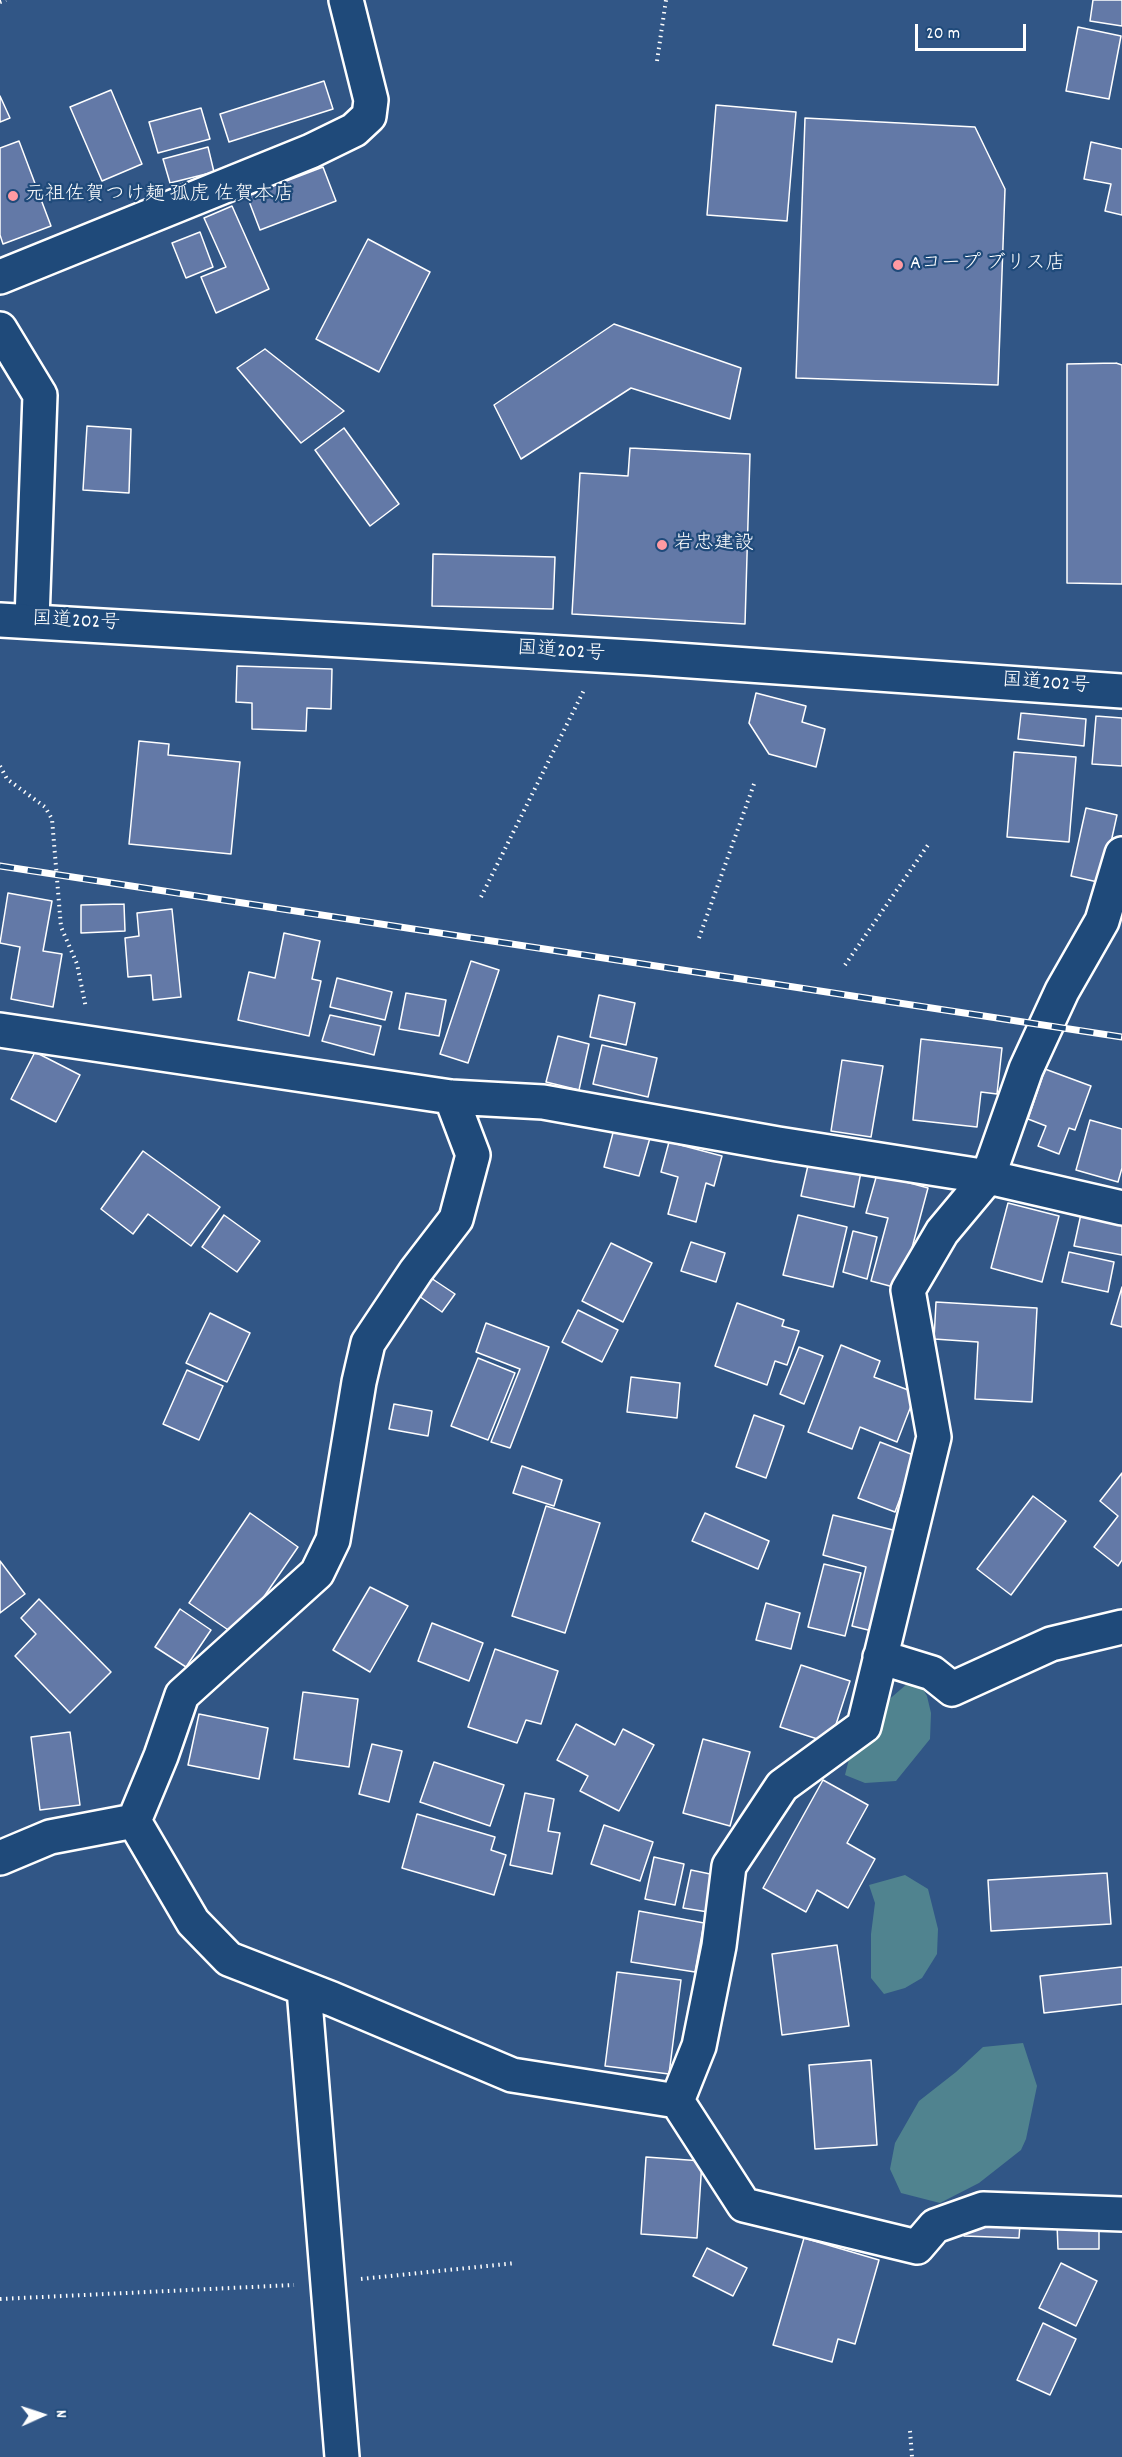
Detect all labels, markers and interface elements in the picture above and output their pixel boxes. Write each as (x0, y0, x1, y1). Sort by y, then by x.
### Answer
scale bar (918, 12, 1029, 50)
text: 20 m (926, 22, 960, 47)
place label: 元祖佐賀つけ麺 孤虎 佐賀本店 (25, 184, 294, 208)
marker: 元祖佐賀つけ麺 孤虎 佐賀本店 (6, 189, 20, 203)
place label: Aコープ ブリス店 (910, 253, 1065, 277)
marker: Aコープ ブリス店 (891, 258, 905, 272)
place label: 岩忠建設 (674, 533, 754, 557)
marker: 岩忠建設 (655, 538, 669, 552)
street label: 国道202号 (31, 609, 121, 637)
street label: 国道202号 (516, 638, 606, 668)
street label: 国道202号 (1001, 670, 1091, 700)
north arrow (12, 2385, 72, 2445)
text: N (49, 2409, 72, 2419)

